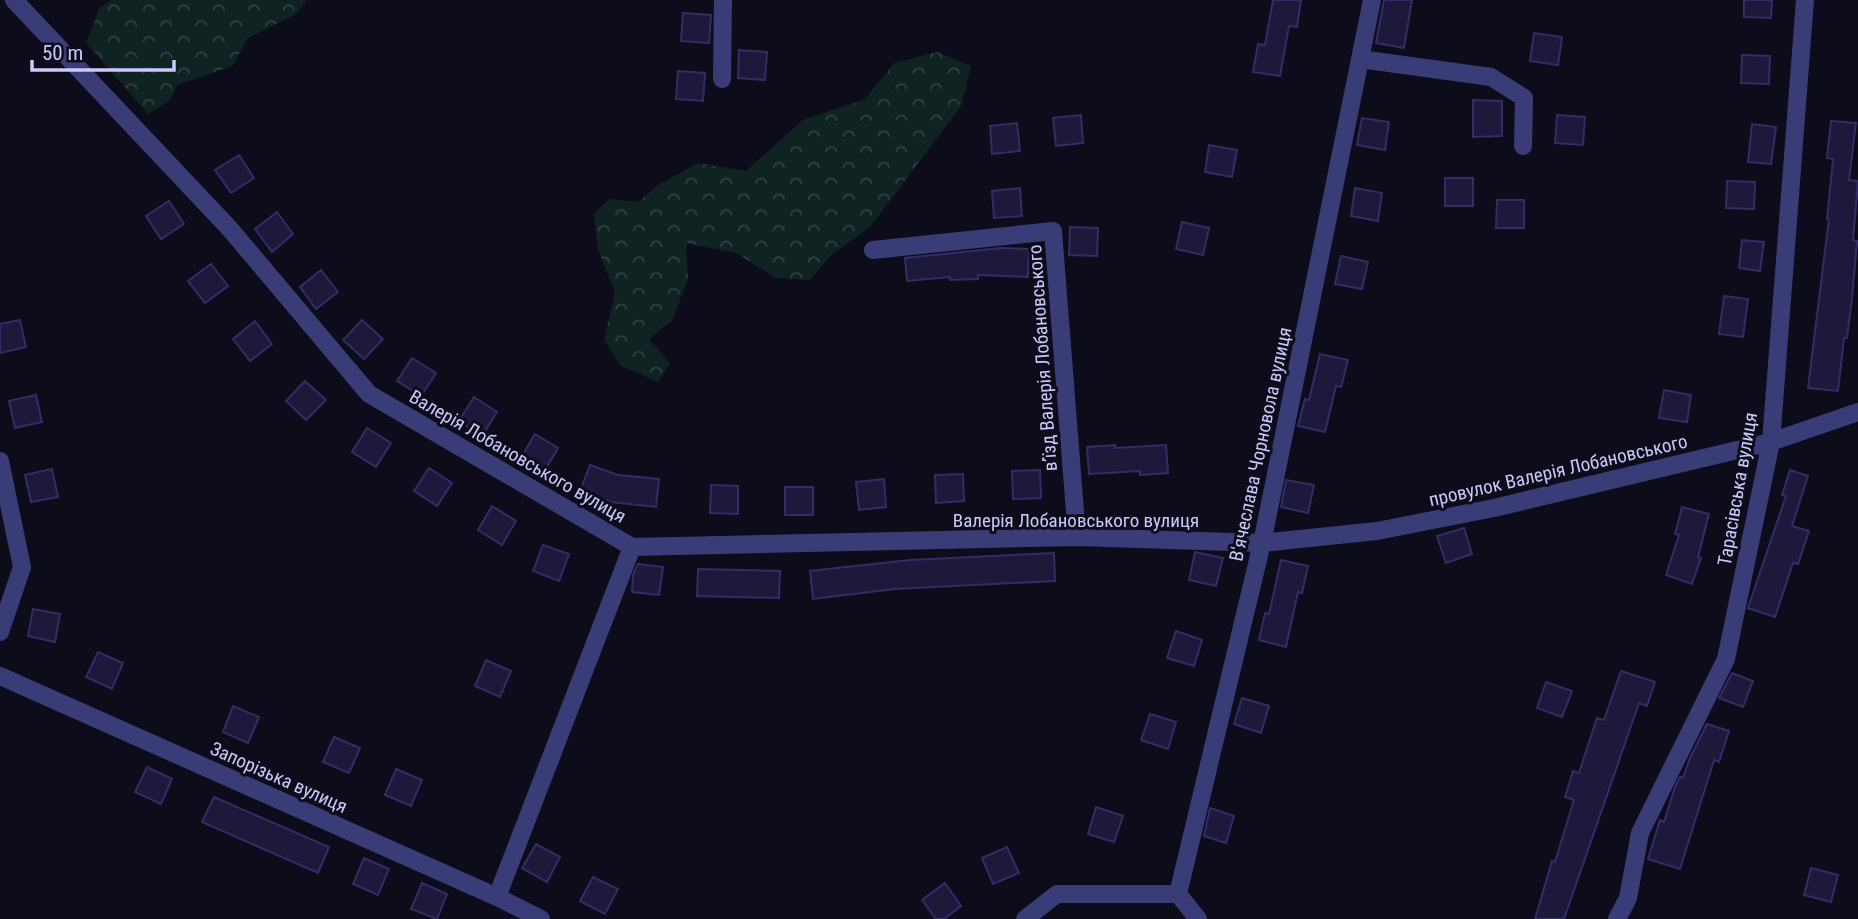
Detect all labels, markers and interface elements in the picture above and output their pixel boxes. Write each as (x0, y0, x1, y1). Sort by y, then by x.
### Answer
scale bar (32, 28, 173, 72)
text: 50 m (42, 41, 83, 65)
street label: в’їзд Валерія Лобановського (1023, 244, 1062, 472)
street label: В'ячеслава Чорновола вулиця (1224, 325, 1297, 563)
street label: Валерія Лобановського вулиця (405, 385, 630, 528)
street label: Тарасівська вулиця (1713, 411, 1762, 567)
street label: провулок Валерія Лобановського (1427, 430, 1690, 511)
street label: Валерія Лобановського вулиця (953, 509, 1199, 532)
street label: Запорізька вулиця (207, 737, 351, 818)

